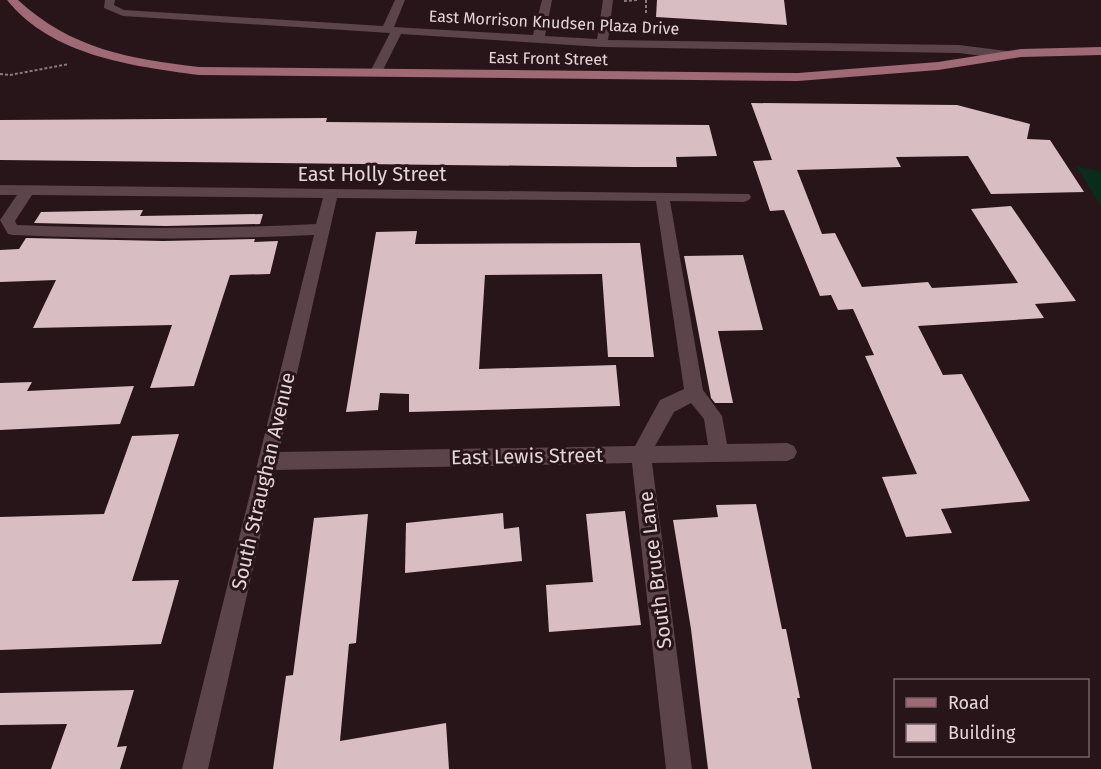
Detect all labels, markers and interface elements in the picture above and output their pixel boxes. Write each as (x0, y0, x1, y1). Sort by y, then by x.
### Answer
street label: East Morrison Knudsen Plaza Drive (428, 6, 680, 39)
street label: East Front Street (488, 48, 608, 69)
street label: East Holly Street (297, 162, 447, 186)
street label: South Straughan Avenue (226, 370, 300, 592)
street label: East Lewis Street (451, 443, 604, 469)
street label: South Bruce Lane (633, 490, 677, 650)
legend (894, 679, 1089, 757)
text: Road (948, 692, 990, 714)
text: Building (948, 722, 1016, 744)

